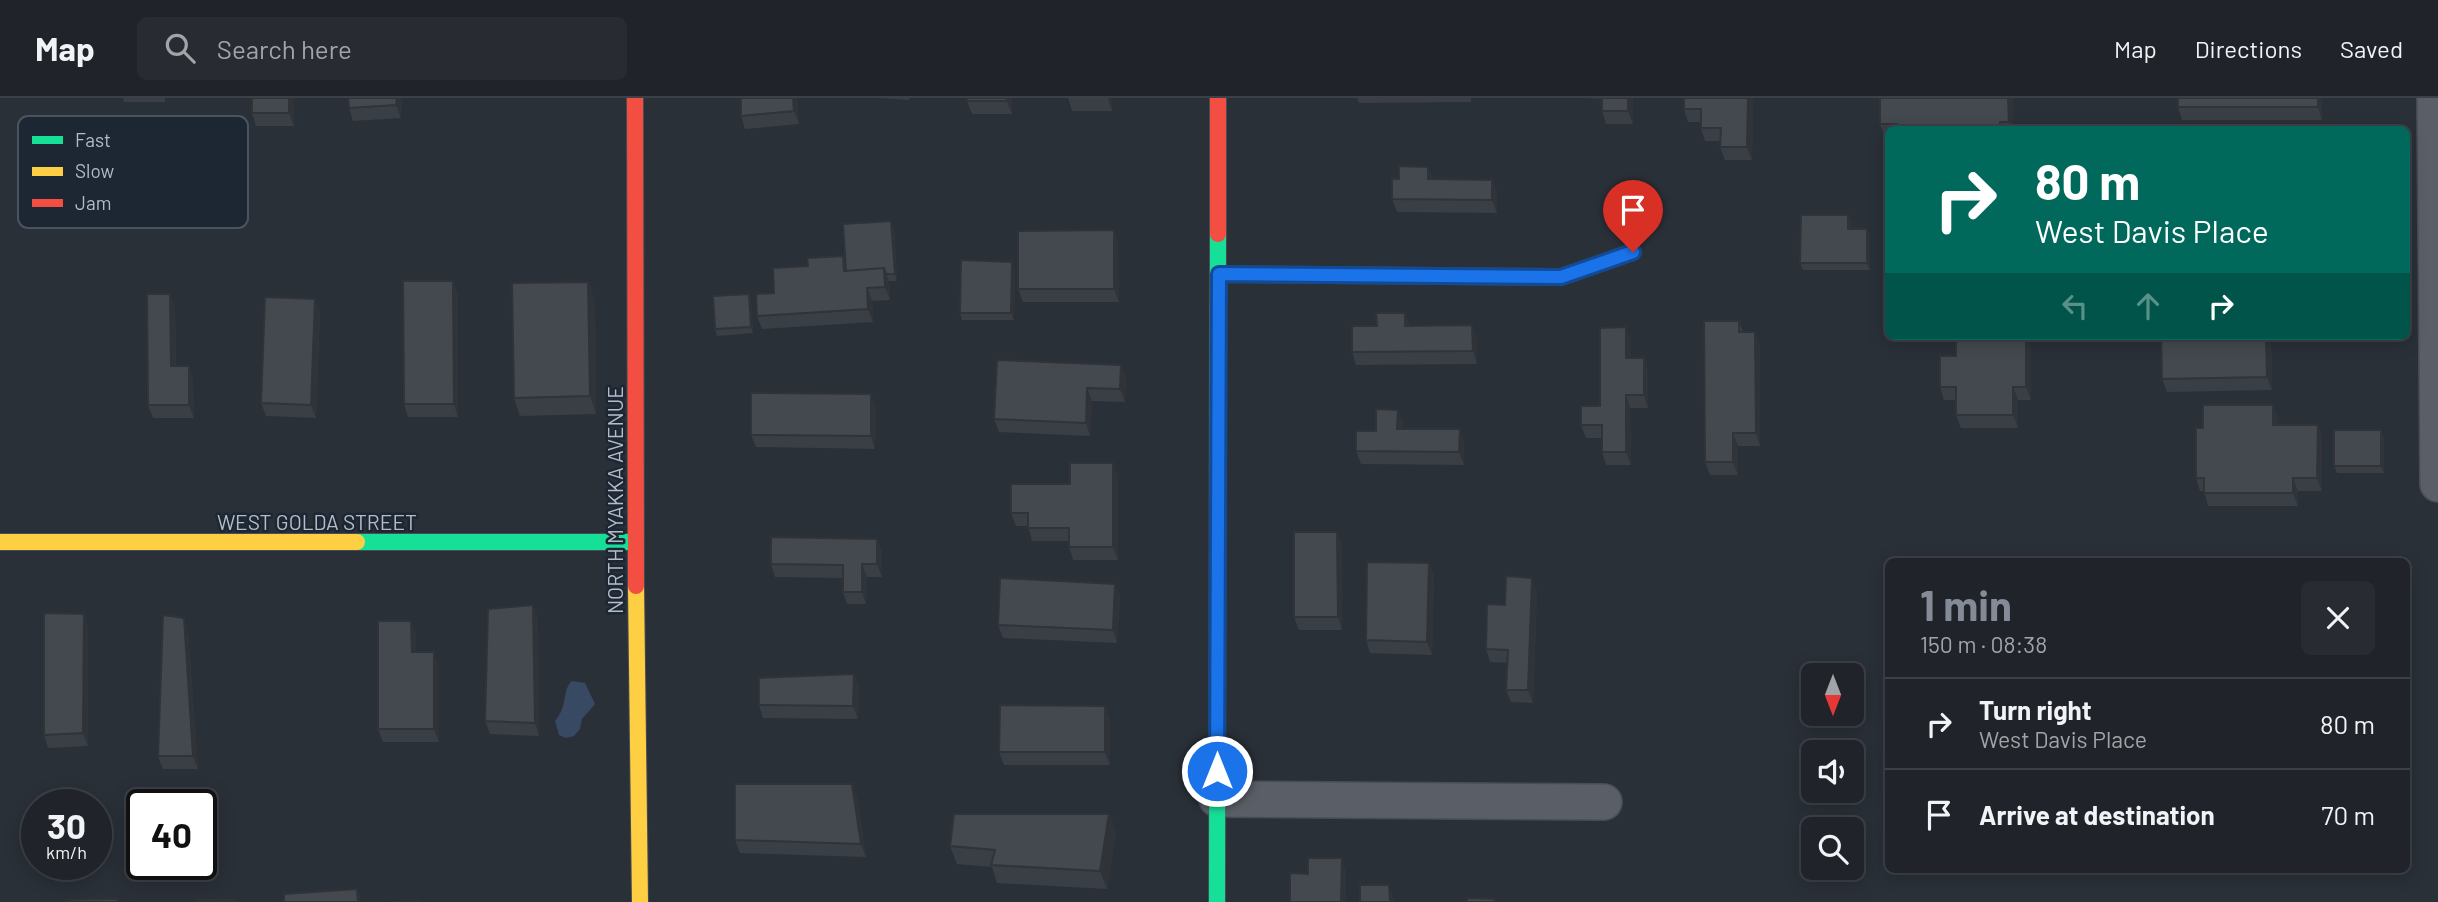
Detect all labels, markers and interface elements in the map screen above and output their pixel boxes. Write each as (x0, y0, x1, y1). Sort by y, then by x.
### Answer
search box (137, 17, 627, 80)
text: Map (35, 28, 95, 68)
icon: search (161, 29, 199, 67)
text: Search here (217, 33, 352, 64)
text: Map (2114, 34, 2157, 63)
text: Directions (2195, 34, 2302, 63)
text: Saved (2340, 34, 2403, 63)
legend (18, 116, 248, 228)
text: Fast (75, 128, 111, 151)
text: 80 m (2035, 151, 2140, 210)
icon: right (1920, 154, 2011, 245)
text: Slow (75, 159, 114, 182)
pin (1603, 180, 1663, 252)
text: Jam (75, 191, 111, 214)
icon: arrive (1614, 191, 1652, 229)
text: West Davis Place (2035, 211, 2269, 249)
icon: left (2056, 287, 2094, 325)
icon: ahead (2129, 287, 2167, 325)
icon: right (2202, 287, 2240, 325)
street label: NORTH MYAKKA AVENUE (602, 386, 627, 614)
street label: WEST GOLDA STREET (217, 509, 417, 534)
text: 1 min (1920, 579, 2012, 629)
button: close (2301, 581, 2375, 655)
text: 150 m · 08:38 (1920, 630, 2047, 658)
north arrow (1801, 663, 1864, 726)
map controls (1801, 663, 1864, 880)
text: Turn right (1979, 694, 2092, 725)
icon: right (1920, 705, 1958, 743)
text: 80 m (2320, 708, 2375, 739)
text: West Davis Place (1979, 725, 2147, 753)
position arrow (1180, 734, 1254, 808)
button: sound (1801, 740, 1864, 803)
speed limit sign: 40 (126, 789, 217, 880)
icon: arrive (1920, 796, 1958, 834)
text: Arrive at destination (1979, 799, 2215, 830)
text: 70 m (2321, 799, 2375, 830)
text: 30 (47, 804, 86, 846)
button: search (1801, 817, 1864, 880)
text: km/h (46, 841, 87, 863)

